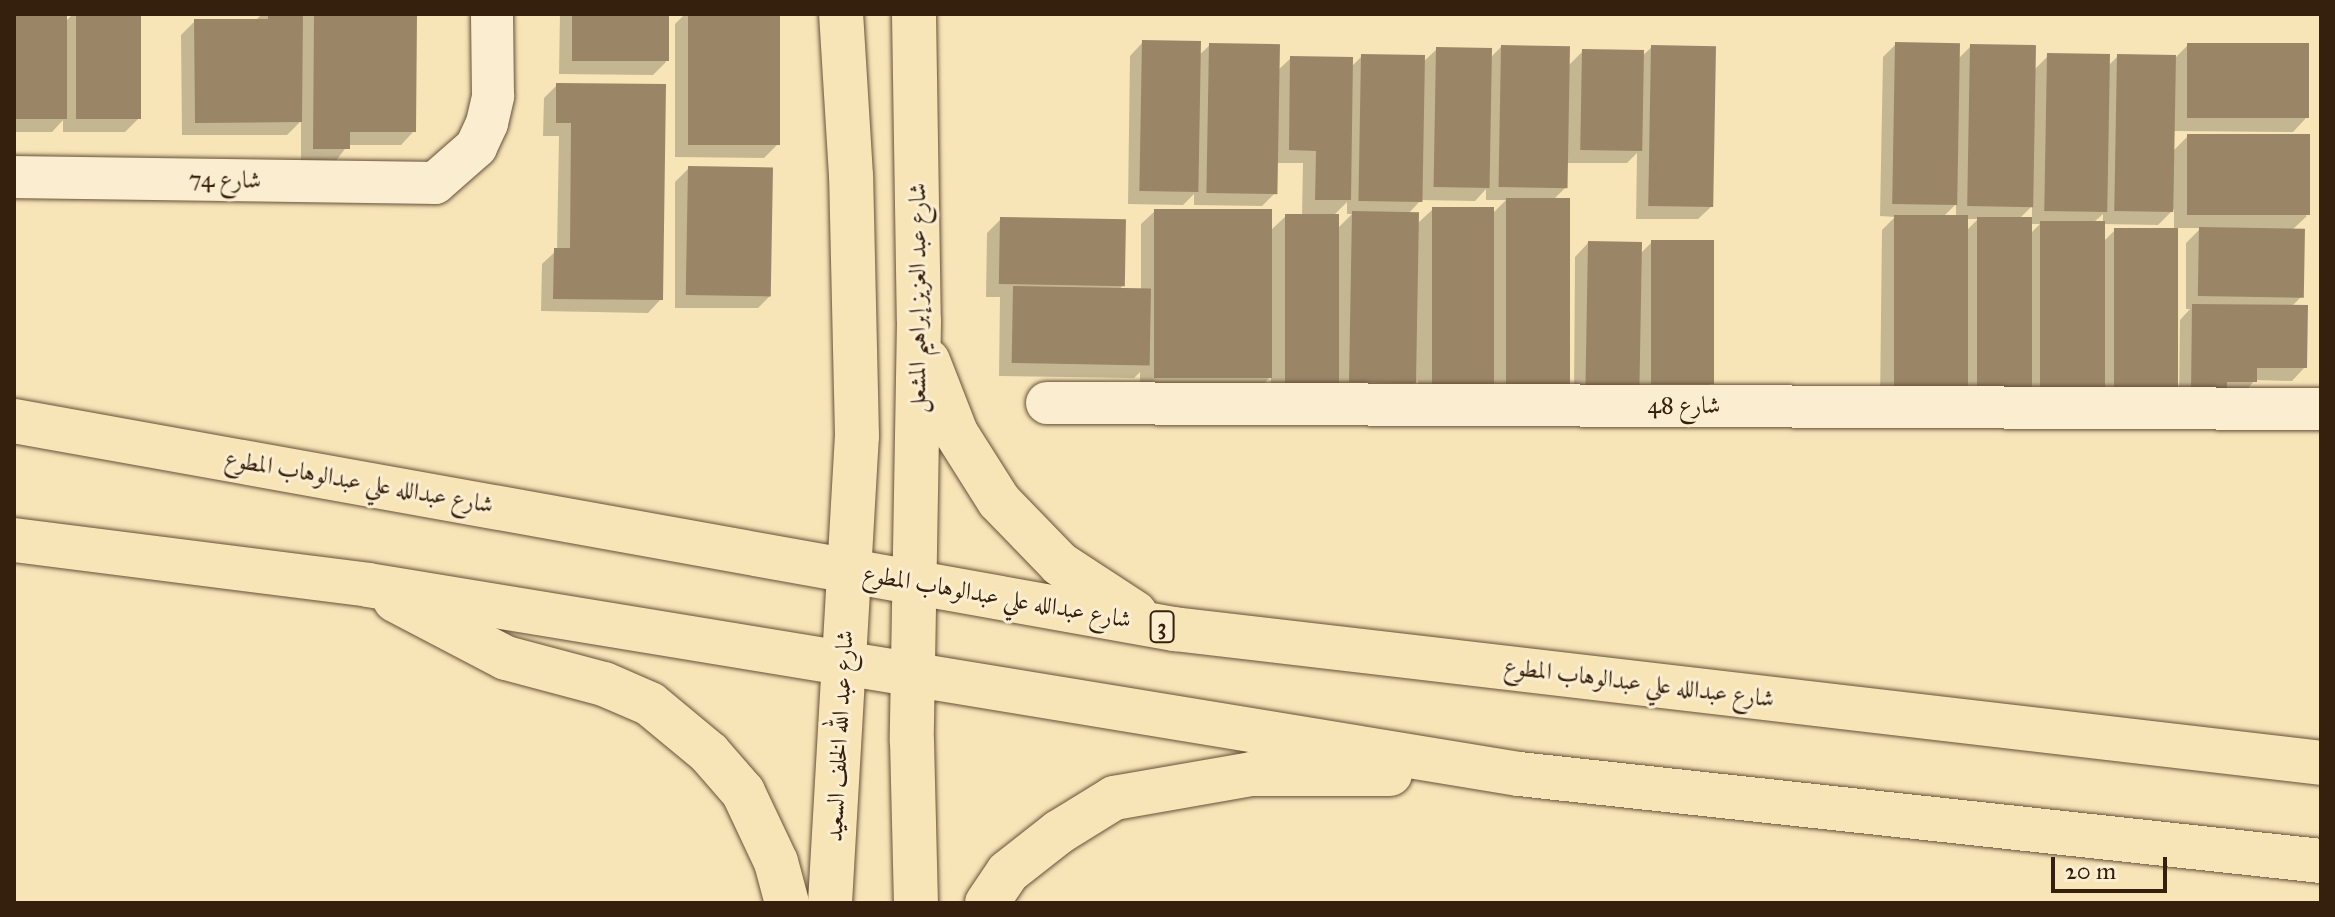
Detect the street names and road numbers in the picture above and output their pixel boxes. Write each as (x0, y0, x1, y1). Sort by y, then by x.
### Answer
street label: شارع 74 (189, 165, 261, 195)
street label: شارع عبد العزيز إبراهيم المشعل (904, 183, 932, 413)
street label: شارع 48 (1648, 392, 1720, 420)
street label: شارع عبدالله علي عبدالوهاب المطوع (223, 444, 495, 520)
street label: شارع عبدالله علي عبدالوهاب المطوع (861, 559, 1133, 635)
road number: 3 (1148, 609, 1176, 645)
street label: شارع عبد الله الخلف السعيد (820, 629, 860, 843)
street label: شارع عبدالله علي عبدالوهاب المطوع (1502, 652, 1776, 714)

